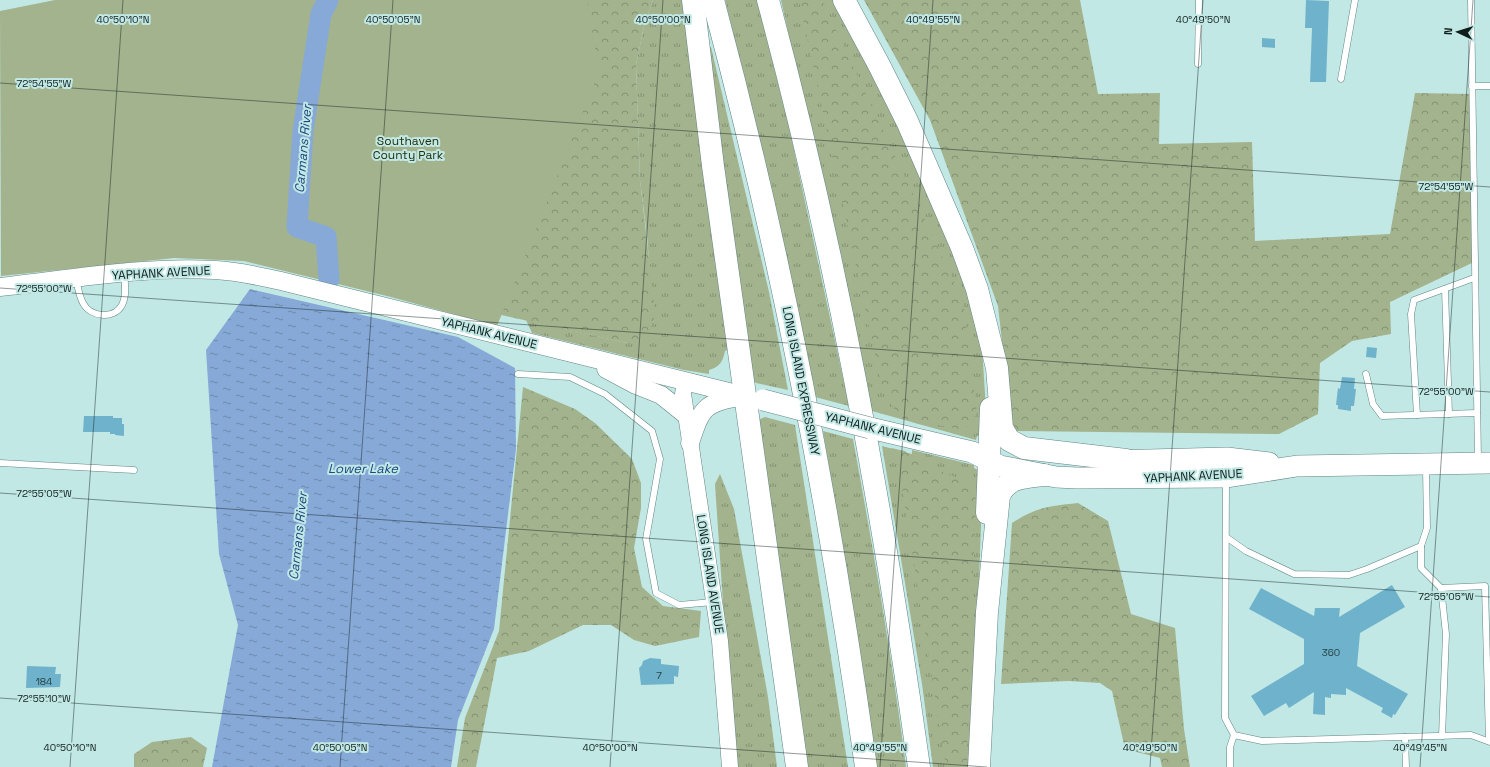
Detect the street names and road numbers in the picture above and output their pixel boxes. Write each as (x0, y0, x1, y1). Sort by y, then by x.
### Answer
street label: YAPHANK AVENUE (111, 262, 211, 284)
street label: LONG ISLAND EXPRESSWAY (779, 305, 823, 458)
street label: YAPHANK AVENUE (439, 313, 539, 353)
street label: YAPHANK AVENUE (823, 408, 923, 448)
street label: YAPHANK AVENUE (1143, 465, 1243, 487)
street label: LONG ISLAND AVENUE (693, 513, 727, 635)

